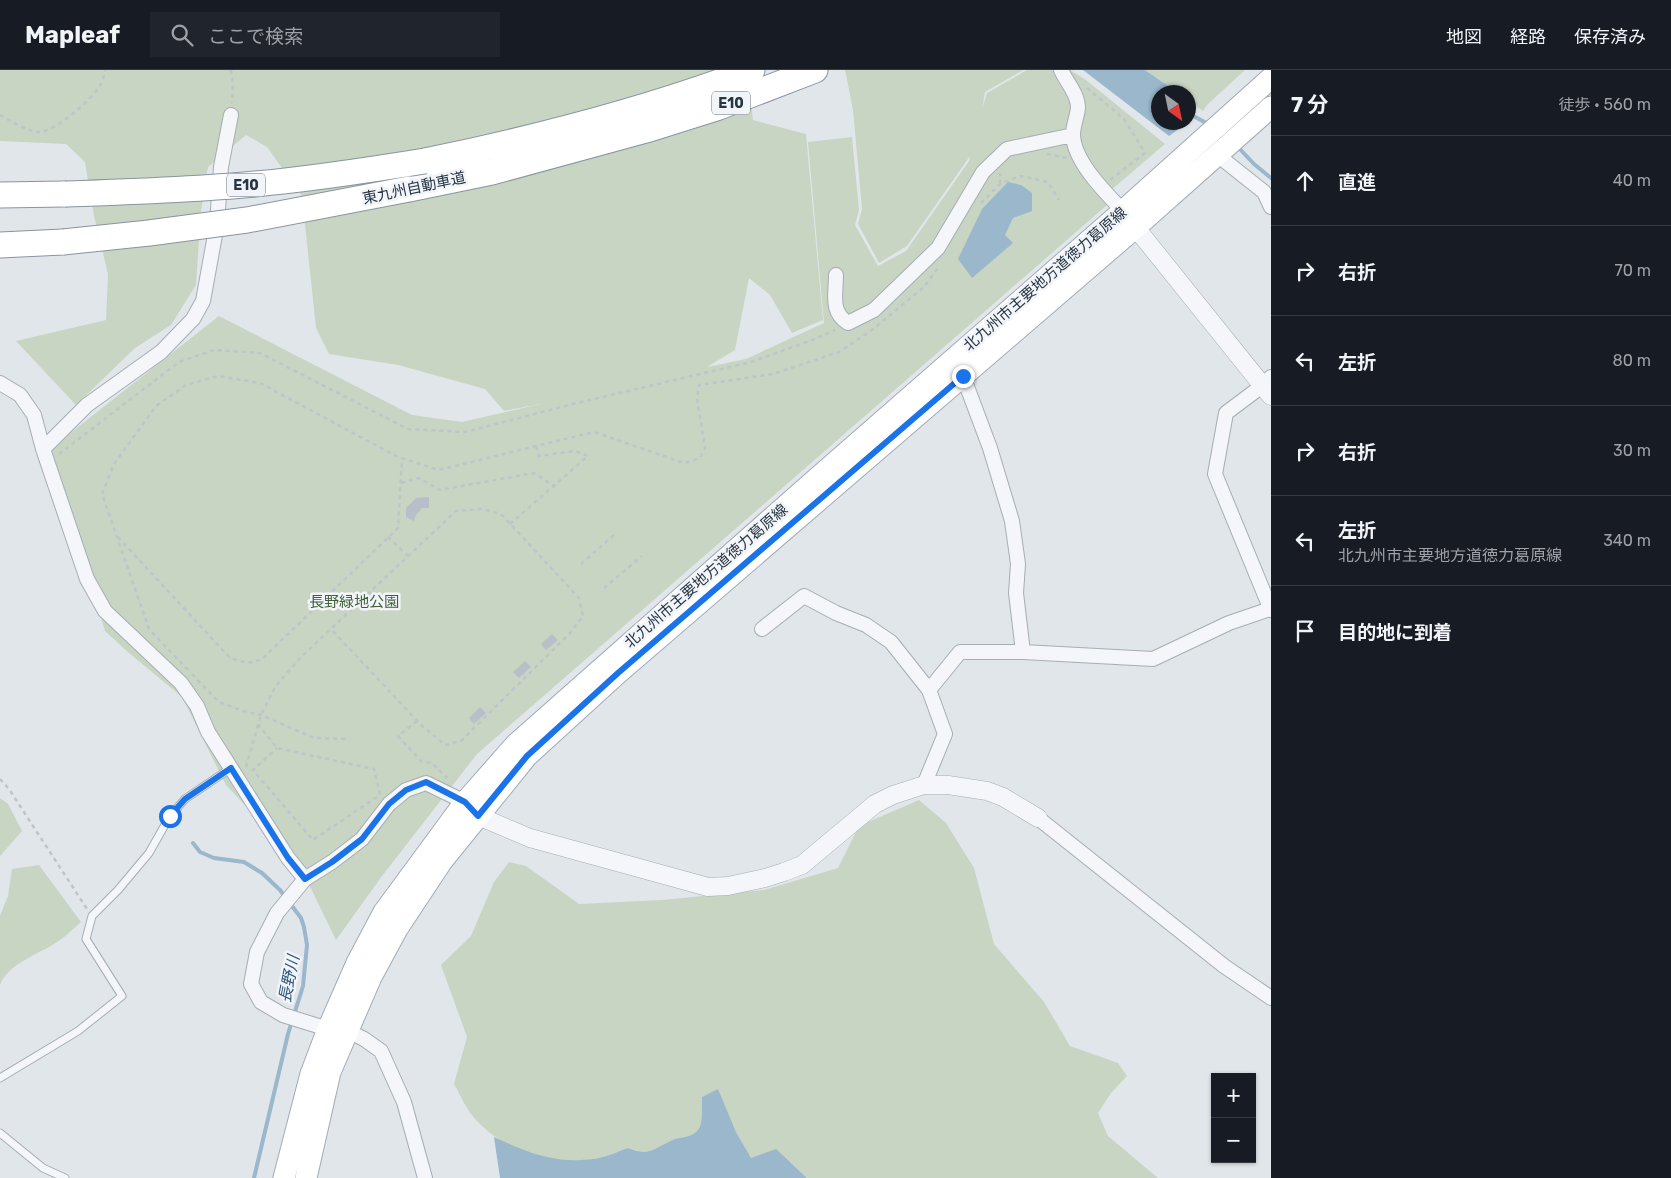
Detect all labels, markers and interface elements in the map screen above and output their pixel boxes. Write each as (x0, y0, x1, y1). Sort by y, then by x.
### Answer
search box (150, 12, 500, 57)
text: Mapleaf (25, 21, 120, 49)
icon: search (168, 21, 196, 49)
text: ここで検索 (208, 25, 303, 48)
text: 地図 (1446, 26, 1482, 48)
text: 経路 (1510, 26, 1546, 48)
text: 保存済み (1574, 26, 1646, 48)
north arrow (1151, 85, 1196, 130)
road number: E10 (712, 92, 750, 114)
text: 7 分 (1291, 92, 1329, 117)
text: 徒歩 · 560 m (1558, 95, 1651, 114)
icon: ahead (1291, 167, 1319, 195)
street label: 東九州自動車道 (361, 168, 467, 208)
text: 直進 (1338, 171, 1376, 194)
text: 40 m (1613, 171, 1651, 190)
road number: E10 (227, 174, 265, 196)
street label: 北九州市主要地方道徳力葛原線 (960, 203, 1130, 355)
icon: right (1291, 257, 1319, 285)
text: 右折 (1338, 261, 1376, 284)
text: 70 m (1614, 261, 1651, 280)
icon: left (1291, 347, 1319, 375)
text: 左折 (1338, 351, 1376, 374)
text: 80 m (1613, 351, 1651, 370)
route end (952, 365, 975, 388)
icon: right (1291, 437, 1319, 465)
text: 右折 (1338, 441, 1376, 464)
text: 30 m (1613, 441, 1651, 460)
street label: 北九州市主要地方道徳力葛原線 (621, 500, 791, 652)
text: 左折 (1338, 519, 1376, 542)
icon: left (1291, 527, 1319, 555)
text: 340 m (1603, 531, 1651, 550)
text: 北九州市主要地方道徳力葛原線 (1338, 546, 1562, 565)
park label: 長野緑地公園 (309, 593, 399, 611)
icon: arrive (1291, 617, 1319, 645)
text: 目的地に到着 (1338, 621, 1452, 644)
route start (159, 805, 182, 828)
water label: 長野川 (275, 952, 303, 1004)
map controls (1211, 1073, 1256, 1163)
button: + (1211, 1073, 1256, 1118)
button: − (1211, 1118, 1256, 1163)

